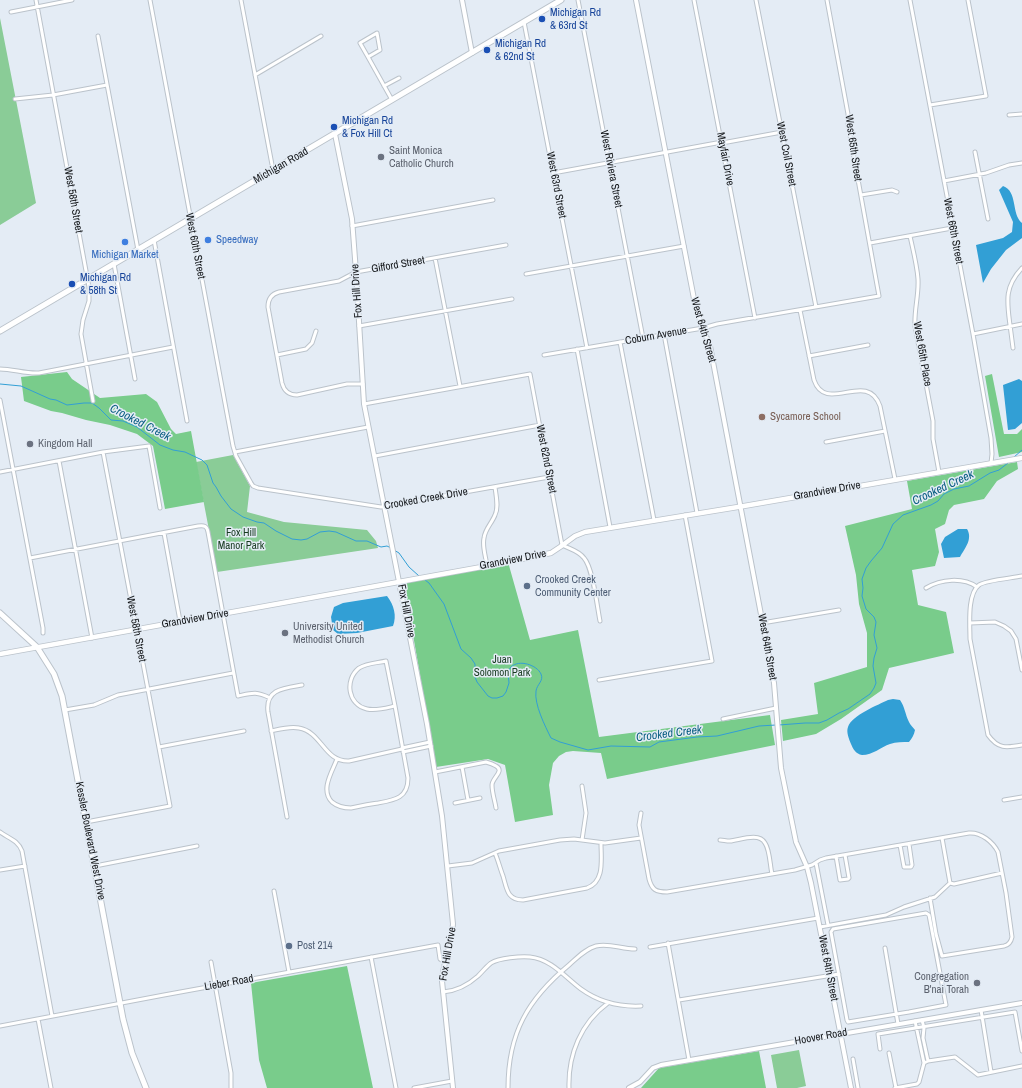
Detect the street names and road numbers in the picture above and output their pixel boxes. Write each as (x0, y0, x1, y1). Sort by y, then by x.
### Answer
street label: West 65th Street (842, 114, 864, 182)
street label: West Coil Street (773, 121, 799, 187)
street label: West Riviera Street (597, 129, 625, 209)
street label: Mayfair Drive (713, 131, 737, 187)
street label: Michigan Road (251, 145, 311, 187)
street label: West 63rd Street (543, 151, 569, 219)
street label: West 58th Street (61, 166, 85, 234)
street label: West 66th Street (940, 197, 966, 265)
street label: West 60th Street (182, 212, 208, 280)
street label: Gifford Street (370, 254, 426, 276)
street label: Fox Hill Drive (349, 264, 365, 318)
street label: West 64th Street (687, 296, 719, 364)
street label: West 65th Place (910, 321, 934, 387)
street label: Coburn Avenue (624, 324, 688, 348)
street label: West 62nd Street (533, 424, 559, 494)
street label: Grandview Drive (793, 479, 861, 503)
street label: Crooked Creek Drive (383, 485, 469, 513)
street label: Grandview Drive (479, 547, 547, 573)
street label: Fox Hill Drive (394, 583, 418, 639)
street label: West 58th Street (123, 595, 149, 663)
street label: Grandview Drive (161, 607, 229, 631)
street label: West 64th Street (755, 613, 779, 681)
street label: Kessler Boulevard West Drive (72, 781, 108, 901)
street label: Fox Hill Drive (437, 926, 459, 982)
street label: West 64th Street (815, 934, 841, 1002)
street label: Lieber Road (203, 972, 255, 994)
street label: Hoover Road (794, 1026, 848, 1048)

